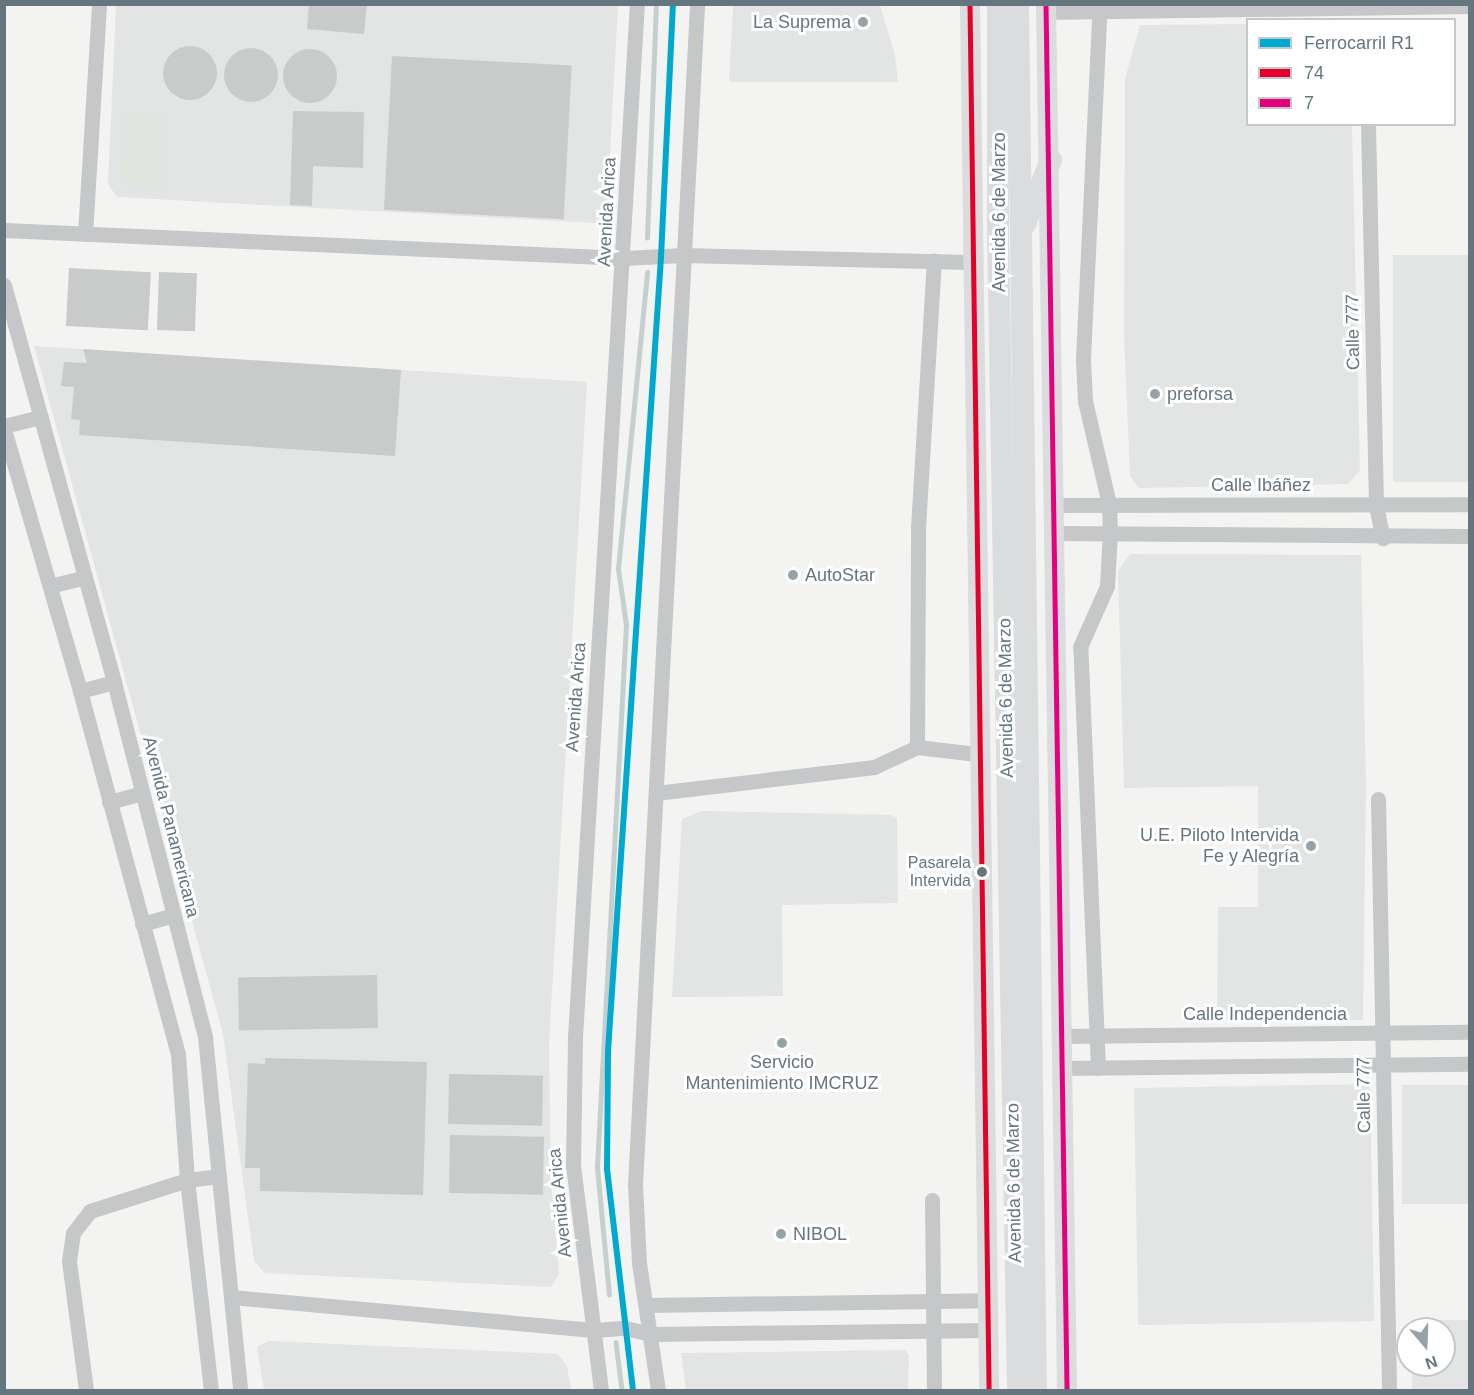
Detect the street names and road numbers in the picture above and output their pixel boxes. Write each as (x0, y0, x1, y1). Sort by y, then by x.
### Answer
street label: Avenida 6 de Marzo (988, 132, 1010, 292)
street label: Avenida Arica (593, 156, 621, 268)
street label: Calle 777 (1342, 294, 1364, 370)
street label: Calle Ibáñez (1211, 474, 1311, 496)
street label: Avenida 6 de Marzo (994, 618, 1018, 778)
street label: Avenida Arica (561, 641, 591, 753)
street label: Avenida Panamericana (138, 734, 204, 920)
street label: Calle Independencia (1183, 1003, 1347, 1025)
street label: Calle 777 (1353, 1057, 1375, 1133)
street label: Avenida 6 de Marzo (1002, 1103, 1026, 1263)
street label: Avenida Arica (543, 1147, 577, 1259)

